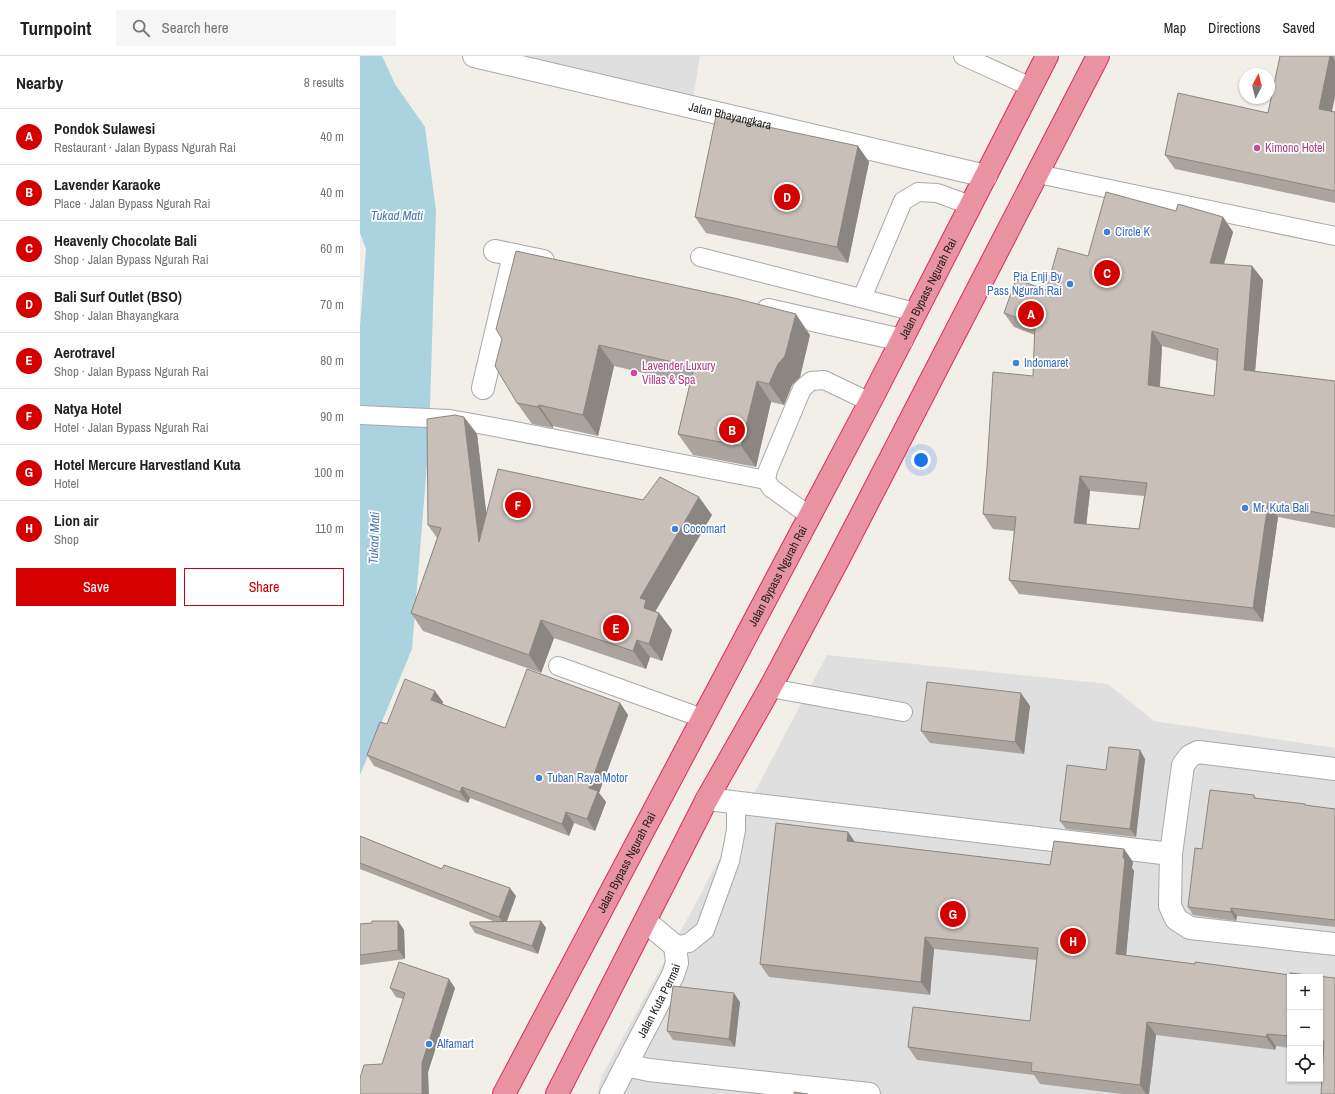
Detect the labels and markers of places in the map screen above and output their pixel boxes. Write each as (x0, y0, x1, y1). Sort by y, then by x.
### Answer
place label: Kimono Hotel (1265, 140, 1325, 156)
marker: Kimono Hotel (1252, 143, 1262, 153)
pin: D (774, 182, 800, 212)
place label: Circle K (1115, 224, 1150, 240)
marker: Circle K (1102, 227, 1112, 237)
pin: C (1094, 258, 1120, 288)
place label: Pia Enji By Pass Ngurah Rai (987, 269, 1062, 299)
marker: Pia Enji By Pass Ngurah Rai (1065, 279, 1075, 289)
pin: A (1018, 299, 1044, 329)
place label: Indomaret (1024, 355, 1069, 371)
place label: Lavender Luxury Villas & Spa (642, 358, 715, 388)
marker: Indomaret (1011, 358, 1021, 368)
marker: Lavender Luxury Villas & Spa (629, 368, 639, 378)
pin: B (719, 415, 745, 445)
pin: F (505, 490, 531, 520)
place label: Mr. Kuta Bali (1253, 500, 1309, 516)
marker: Mr. Kuta Bali (1240, 503, 1250, 513)
place label: Cocomart (683, 521, 726, 537)
marker: Cocomart (670, 524, 680, 534)
pin: E (603, 613, 629, 643)
place label: Tuban Raya Motor (547, 770, 628, 786)
marker: Tuban Raya Motor (534, 773, 544, 783)
pin: G (940, 899, 966, 929)
pin: H (1060, 926, 1086, 956)
place label: Alfamart (436, 1036, 474, 1052)
marker: Alfamart (424, 1039, 434, 1049)

